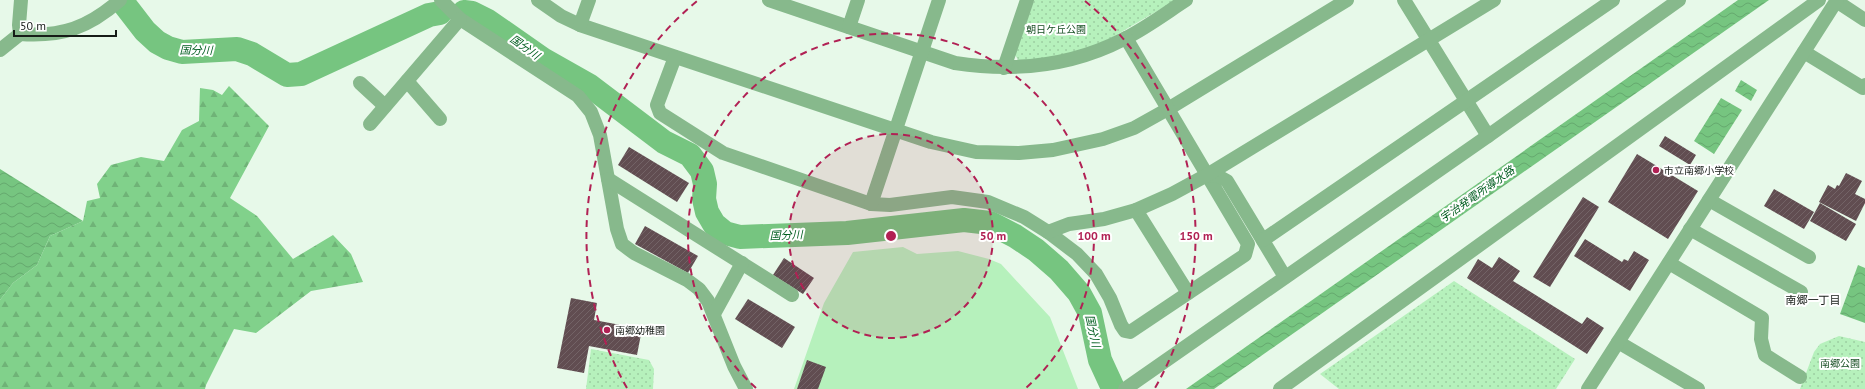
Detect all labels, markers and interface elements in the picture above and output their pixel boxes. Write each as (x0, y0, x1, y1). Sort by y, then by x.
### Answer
scale bar (14, 12, 116, 38)
text: 50 m (20, 18, 46, 33)
park label: 朝日ケ丘公園 (1026, 23, 1086, 36)
water label: 国分川 (507, 32, 543, 63)
water label: 国分川 (179, 43, 214, 57)
water label: 宇治発電所導水路 (1437, 162, 1518, 225)
place label: 市立南郷小学校 (1664, 164, 1734, 177)
marker: 市立南郷小学校 (1651, 165, 1661, 175)
water label: 国分川 (769, 227, 804, 243)
text: 50 m (980, 228, 1006, 243)
text: 100 m (1077, 228, 1111, 243)
text: 150 m (1179, 228, 1213, 243)
centre of rings (884, 229, 898, 243)
district label: 南郷一丁目 (1786, 293, 1841, 307)
water label: 国分川 (1082, 313, 1104, 350)
place label: 南郷幼稚園 (615, 324, 665, 337)
marker: 南郷幼稚園 (602, 325, 612, 335)
park label: 南郷公園 (1820, 357, 1860, 370)

